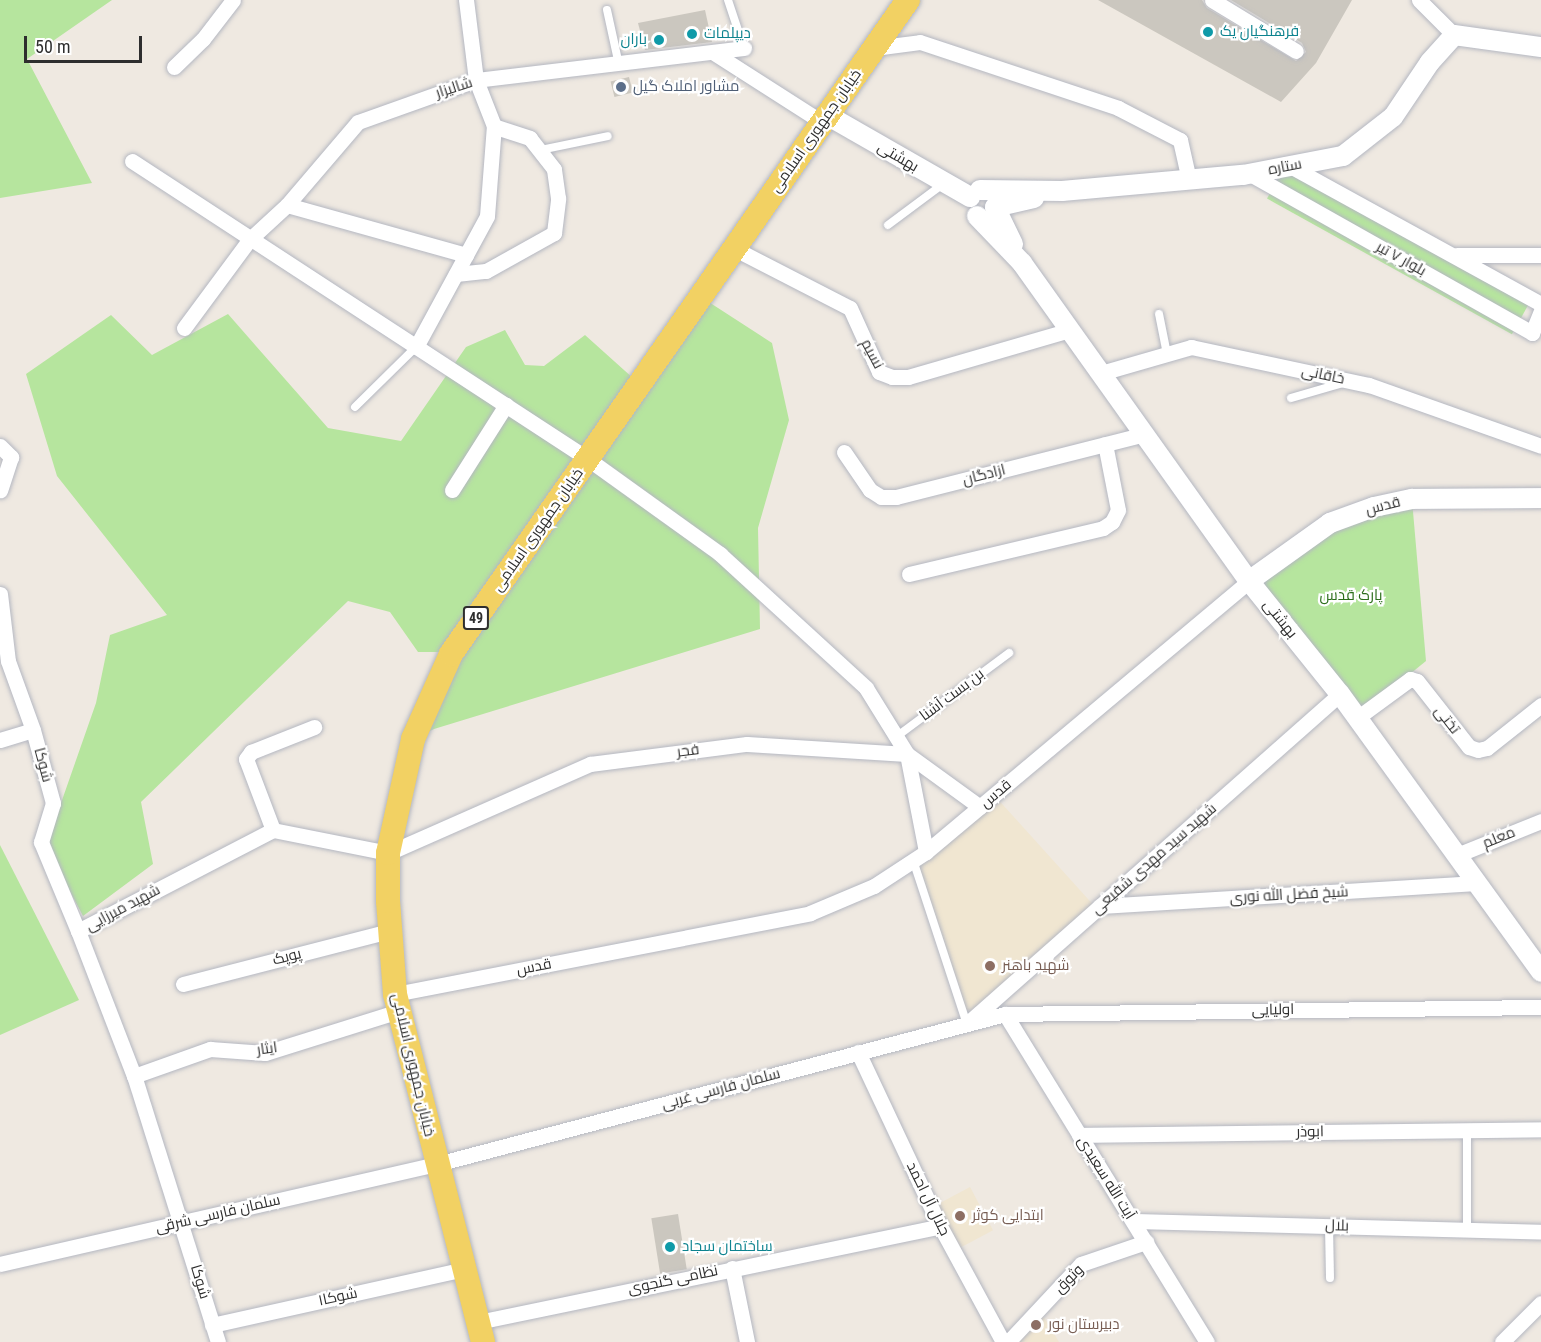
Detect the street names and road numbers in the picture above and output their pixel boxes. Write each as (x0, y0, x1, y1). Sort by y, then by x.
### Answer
street label: خیابان جمهوری اسلامی (767, 66, 865, 196)
street label: شالیزار (433, 74, 475, 102)
street label: بهشتی (874, 138, 922, 176)
street label: ستاره (1267, 155, 1303, 179)
street label: بلوار ۷ تیر (1373, 238, 1429, 280)
street label: نسیم (857, 336, 887, 372)
street label: خاقانی (1300, 362, 1346, 388)
street label: ازادگان (961, 461, 1007, 489)
street label: خیابان جمهوری اسلامی (489, 465, 587, 595)
street label: قدس (1364, 493, 1402, 519)
street label: بهشتی (1259, 596, 1301, 642)
road number: 49 (462, 607, 490, 629)
street label: بن بست آشنا (916, 665, 988, 725)
street label: تختی (1430, 702, 1464, 738)
street label: فجر (676, 741, 700, 761)
street label: شوکا (30, 746, 56, 784)
street label: قدس (977, 776, 1015, 812)
street label: شهید سید مهدی شفیعی (1088, 800, 1220, 918)
street label: معلم (1480, 823, 1518, 853)
street label: شهید میرزایی (83, 881, 163, 935)
street label: شیخ فضل الله نوری (1229, 883, 1349, 907)
street label: پوپک (271, 945, 303, 969)
street label: قدس (515, 955, 553, 979)
street label: خیابان جمهوری اسلامی (388, 992, 438, 1138)
street label: اولیایی (1252, 1001, 1294, 1019)
street label: ایثار (255, 1039, 279, 1059)
street label: سلمان فارسی غربی (660, 1064, 782, 1114)
street label: ابوذر (1296, 1123, 1324, 1141)
street label: آیت الله سعیدی (1073, 1133, 1139, 1223)
street label: جلال آل احمد (902, 1159, 954, 1239)
street label: سلمان فارسی شرقی (154, 1191, 282, 1237)
street label: بلال (1325, 1217, 1349, 1235)
street label: وثوق (1051, 1261, 1087, 1297)
street label: نظامی گنجوی (626, 1262, 720, 1298)
street label: شوکا (186, 1263, 214, 1301)
street label: شوکا۱ (317, 1284, 359, 1310)

